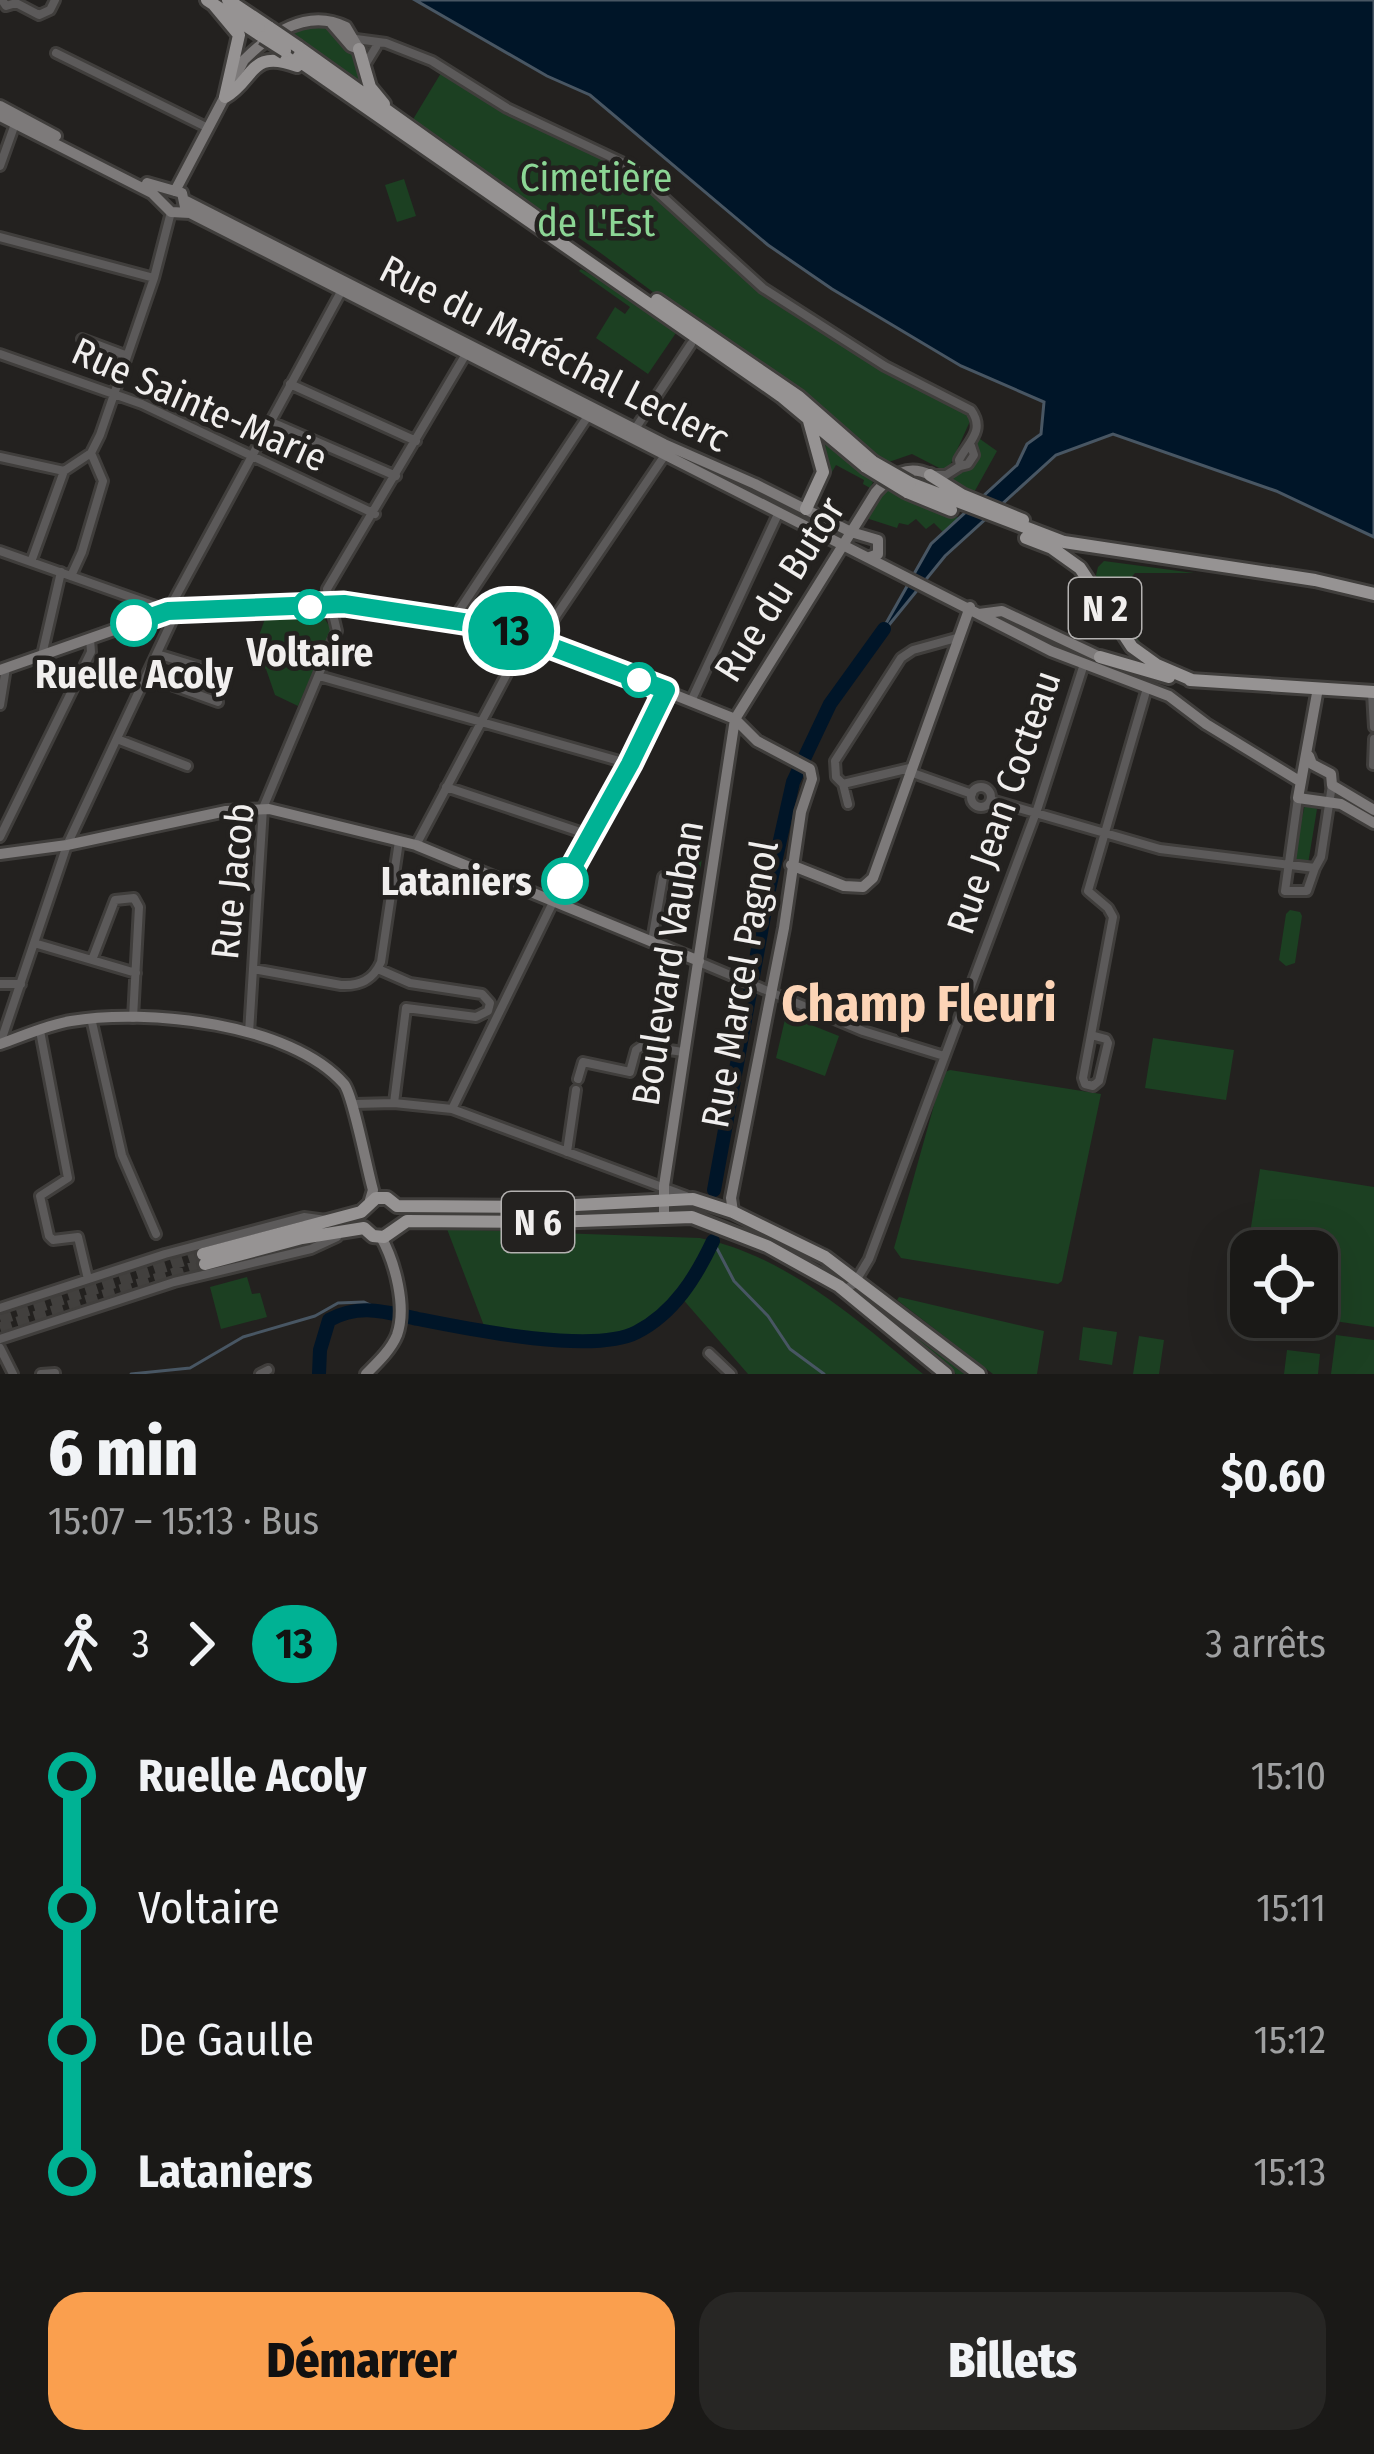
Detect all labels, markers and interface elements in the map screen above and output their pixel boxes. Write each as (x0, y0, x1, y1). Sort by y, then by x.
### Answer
park label: Cimetière de L'Est (520, 155, 672, 246)
street label: Rue du Maréchal Leclerc (372, 246, 737, 462)
street label: Rue Sainte-Marie (65, 328, 334, 482)
street label: Rue du Butor (705, 489, 855, 690)
road number: N 2 (1069, 578, 1141, 638)
marker: Voltaire (294, 591, 326, 623)
line badge: 13 (457, 592, 565, 670)
marker: Ruelle Acoly (112, 601, 156, 645)
text: 13 (492, 606, 530, 656)
place label: Voltaire (246, 630, 373, 676)
place label: Ruelle Acoly (35, 652, 233, 698)
unlabelled marker (623, 664, 655, 696)
street label: Rue Jean Cocteau (937, 665, 1071, 940)
street label: Rue Jacob (202, 801, 264, 962)
street label: Boulevard Vauban (623, 817, 713, 1109)
street label: Rue Marcel Pagnol (692, 837, 788, 1131)
place label: Lataniers (381, 859, 532, 905)
marker: Lataniers (543, 859, 587, 903)
district label: Champ Fleuri (781, 973, 1057, 1035)
road number: N 6 (502, 1192, 574, 1252)
map controls (1230, 1230, 1338, 1338)
button: locate (1230, 1230, 1338, 1338)
text: 6 min (48, 1413, 198, 1492)
text: $0.60 (1221, 1449, 1326, 1503)
text: 15:07 – 15:13 · Bus (48, 1498, 319, 1544)
icon: walk (48, 1611, 114, 1677)
icon: forward (168, 1611, 234, 1677)
text: 13 (276, 1619, 313, 1669)
text: 3 (132, 1621, 150, 1667)
text: 3 arrêts (1205, 1621, 1326, 1667)
text: Ruelle Acoly (138, 1749, 366, 1803)
text: 15:10 (1251, 1753, 1326, 1799)
text: Voltaire (138, 1881, 280, 1935)
text: 15:11 (1256, 1885, 1326, 1931)
text: De Gaulle (138, 2013, 314, 2067)
text: 15:12 (1254, 2017, 1326, 2063)
text: Lataniers (138, 2145, 313, 2199)
text: 15:13 (1253, 2149, 1326, 2195)
button: Démarrer (48, 2292, 675, 2430)
button: Billets (699, 2292, 1326, 2430)

